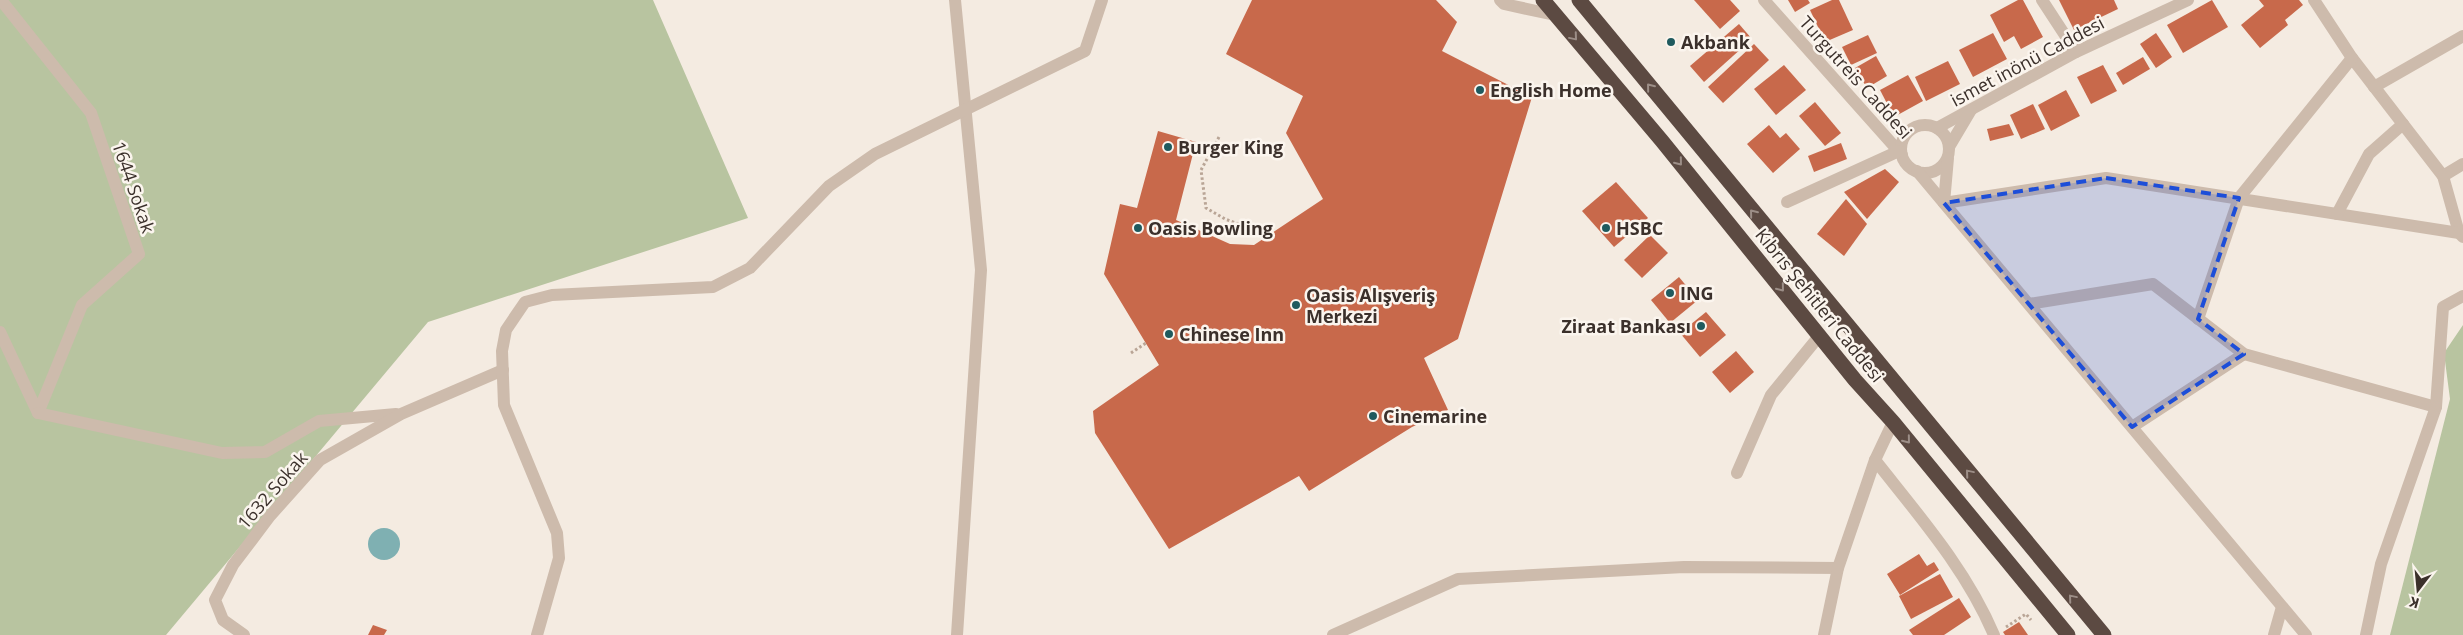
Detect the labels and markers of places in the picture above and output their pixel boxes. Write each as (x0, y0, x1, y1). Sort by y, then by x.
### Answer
place label: Akbank (1681, 30, 1751, 54)
marker: Akbank (1665, 36, 1677, 48)
place label: English Home (1490, 78, 1612, 102)
marker: English Home (1474, 84, 1486, 96)
place label: Burger King (1178, 135, 1283, 159)
marker: Burger King (1162, 141, 1174, 153)
place label: Oasis Bowling (1148, 216, 1273, 240)
place label: HSBC (1616, 216, 1663, 240)
marker: Oasis Bowling (1132, 222, 1144, 234)
marker: HSBC (1600, 222, 1612, 234)
place label: ING (1680, 281, 1714, 305)
place label: Oasis Alışveriş Merkezi (1306, 283, 1435, 328)
marker: ING (1664, 287, 1676, 299)
marker: Oasis Alışveriş Merkezi (1290, 299, 1302, 311)
place label: Ziraat Bankası (1561, 314, 1691, 338)
marker: Ziraat Bankası (1695, 320, 1707, 332)
place label: Chinese Inn (1179, 322, 1284, 346)
marker: Chinese Inn (1163, 328, 1175, 340)
place label: Cinemarine (1383, 404, 1487, 428)
marker: Cinemarine (1367, 410, 1379, 422)

